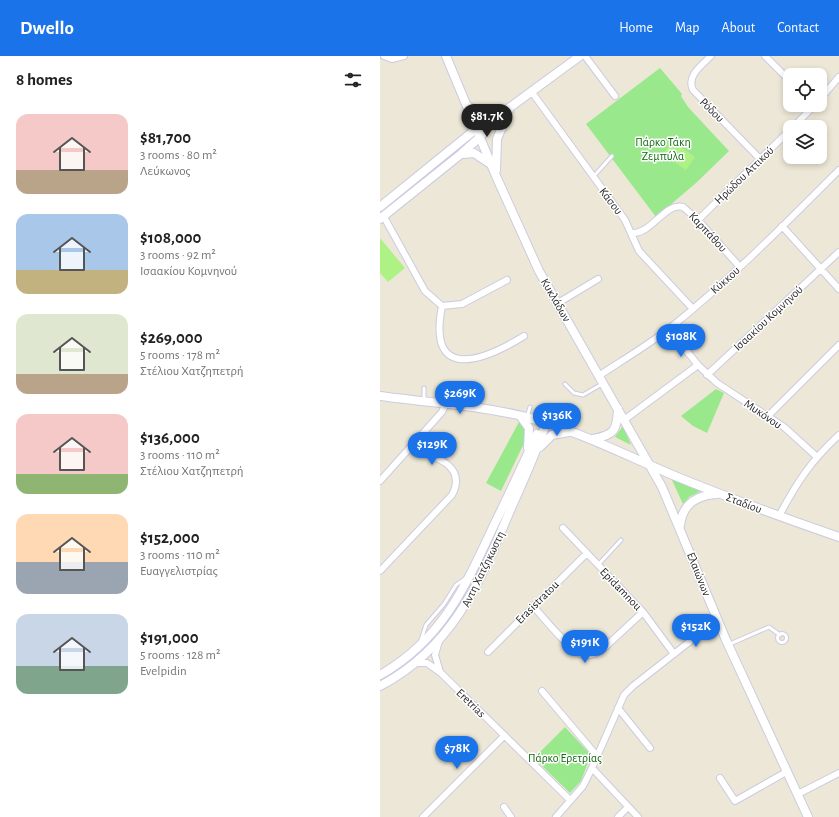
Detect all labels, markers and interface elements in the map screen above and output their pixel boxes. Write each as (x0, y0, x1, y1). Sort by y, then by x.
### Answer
text: Dwello (20, 19, 74, 38)
text: Home (619, 21, 653, 35)
text: Map (675, 21, 699, 35)
text: About (721, 21, 755, 35)
text: Contact (777, 21, 819, 35)
map controls (783, 68, 827, 164)
button: locate (783, 68, 827, 112)
icon: filters (342, 69, 364, 91)
text: 8 homes (16, 71, 73, 88)
street label: Ρόδου (698, 96, 726, 124)
pin: $81.7K (454, 104, 520, 138)
text: $81.7K (470, 110, 504, 123)
button: layers (783, 120, 827, 164)
text: $81,700 (140, 129, 191, 146)
icon: home (48, 130, 96, 178)
park label: Πάρκο Τάκη Ζεμπύλα (635, 136, 691, 162)
street label: Ηρώδου Αττικού (712, 144, 776, 206)
text: 3 rooms · 80 m² (140, 149, 217, 162)
text: Λεύκωνος (140, 165, 191, 178)
street label: Κάσου (597, 185, 625, 217)
street label: Καρπάθου (687, 210, 729, 254)
text: $108,000 (140, 229, 201, 246)
icon: home (48, 230, 96, 278)
text: 3 rooms · 92 m² (140, 249, 216, 262)
street label: Κύκκου (708, 264, 742, 296)
text: Ισαακίου Κομνηνού (140, 265, 237, 278)
street label: Κυκλάδων (539, 276, 573, 324)
street label: Ισαακίου Κομνηνού (731, 283, 805, 353)
pin: $108K (653, 324, 709, 358)
text: $269,000 (140, 329, 203, 346)
icon: home (48, 330, 96, 378)
text: $108K (665, 330, 697, 343)
text: 5 rooms · 178 m² (140, 349, 220, 362)
text: Στέλιου Χατζηπετρή (140, 365, 243, 378)
pin: $269K (432, 381, 488, 415)
text: $269K (444, 387, 476, 400)
street label: Μυκόνου (742, 397, 784, 431)
pin: $136K (529, 403, 585, 437)
text: $136K (542, 409, 572, 422)
text: $136,000 (140, 429, 200, 446)
icon: home (48, 430, 96, 478)
pin: $129K (404, 432, 460, 466)
text: $129K (417, 438, 447, 451)
text: 3 rooms · 110 m² (140, 449, 220, 462)
text: Στέλιου Χατζηπετρή (140, 465, 243, 478)
street label: Σταδίου (724, 491, 764, 515)
text: $152,000 (140, 529, 200, 546)
street label: Αντη Χατζηκωστη (459, 529, 507, 609)
icon: home (48, 530, 96, 578)
text: 3 rooms · 110 m² (140, 549, 220, 562)
street label: Ελαιώνων (685, 550, 713, 598)
text: Ευαγγελιστρίας (140, 565, 218, 578)
street label: Epidamnou (598, 565, 644, 613)
street label: Erasistratou (513, 578, 561, 626)
pin: $152K (668, 614, 724, 648)
text: $152K (681, 620, 711, 633)
text: $191,000 (140, 629, 199, 646)
icon: home (48, 630, 96, 678)
pin: $191K (557, 630, 613, 664)
text: $191K (570, 636, 600, 649)
text: 5 rooms · 128 m² (140, 649, 221, 662)
text: Evelpidin (140, 665, 187, 678)
street label: Eretrias (454, 686, 488, 720)
pin: $78K (433, 736, 481, 770)
text: $78K (444, 742, 470, 755)
park label: Πάρκο Ερετρίας (528, 752, 602, 765)

